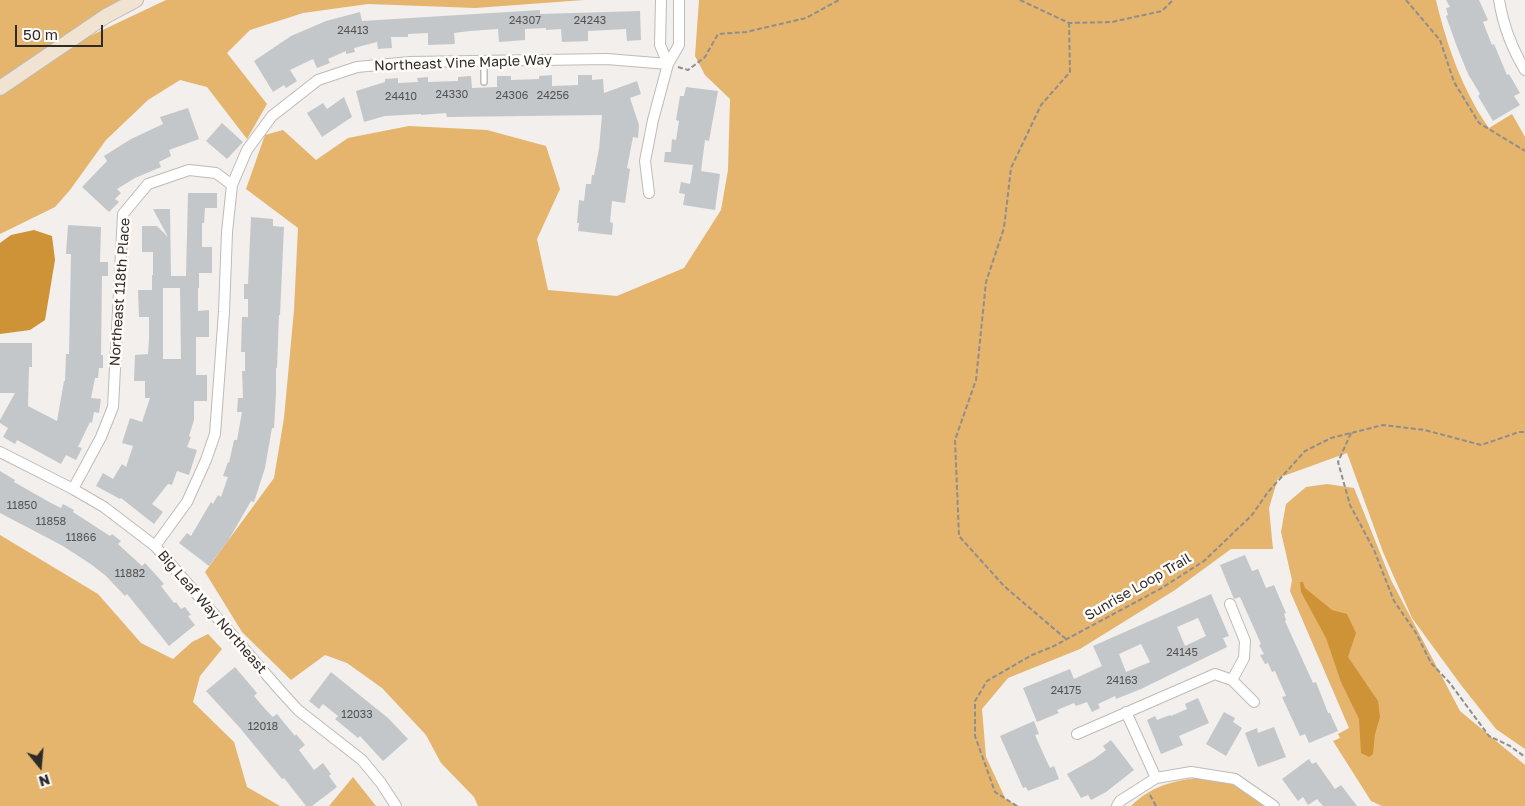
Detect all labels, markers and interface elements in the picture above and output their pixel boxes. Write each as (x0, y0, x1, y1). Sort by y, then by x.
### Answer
house number: 24307 (509, 14, 541, 28)
house number: 24243 (574, 14, 606, 28)
scale bar (18, 15, 105, 47)
house number: 24413 (337, 24, 369, 38)
text: 50 m (23, 25, 58, 43)
street label: Northeast Vine Maple Way (374, 52, 552, 74)
house number: 24330 (436, 88, 468, 102)
house number: 24306 (496, 89, 528, 103)
house number: 24256 (537, 89, 569, 103)
house number: 24410 (385, 90, 417, 104)
street label: Northeast 118th Place (106, 217, 134, 367)
house number: 11850 (7, 499, 37, 513)
house number: 11858 (36, 515, 66, 529)
house number: 11866 (66, 531, 96, 545)
street label: Big Leaf Way Northeast (154, 547, 270, 677)
street label: Sunrise Loop Trail (1082, 550, 1194, 624)
house number: 11882 (115, 567, 145, 581)
house number: 24145 (1166, 646, 1198, 660)
house number: 24163 (1106, 674, 1138, 688)
house number: 24175 (1051, 684, 1081, 698)
house number: 12033 (341, 708, 373, 722)
house number: 12018 (248, 720, 278, 734)
north arrow (15, 741, 65, 791)
text: N (37, 771, 52, 791)

